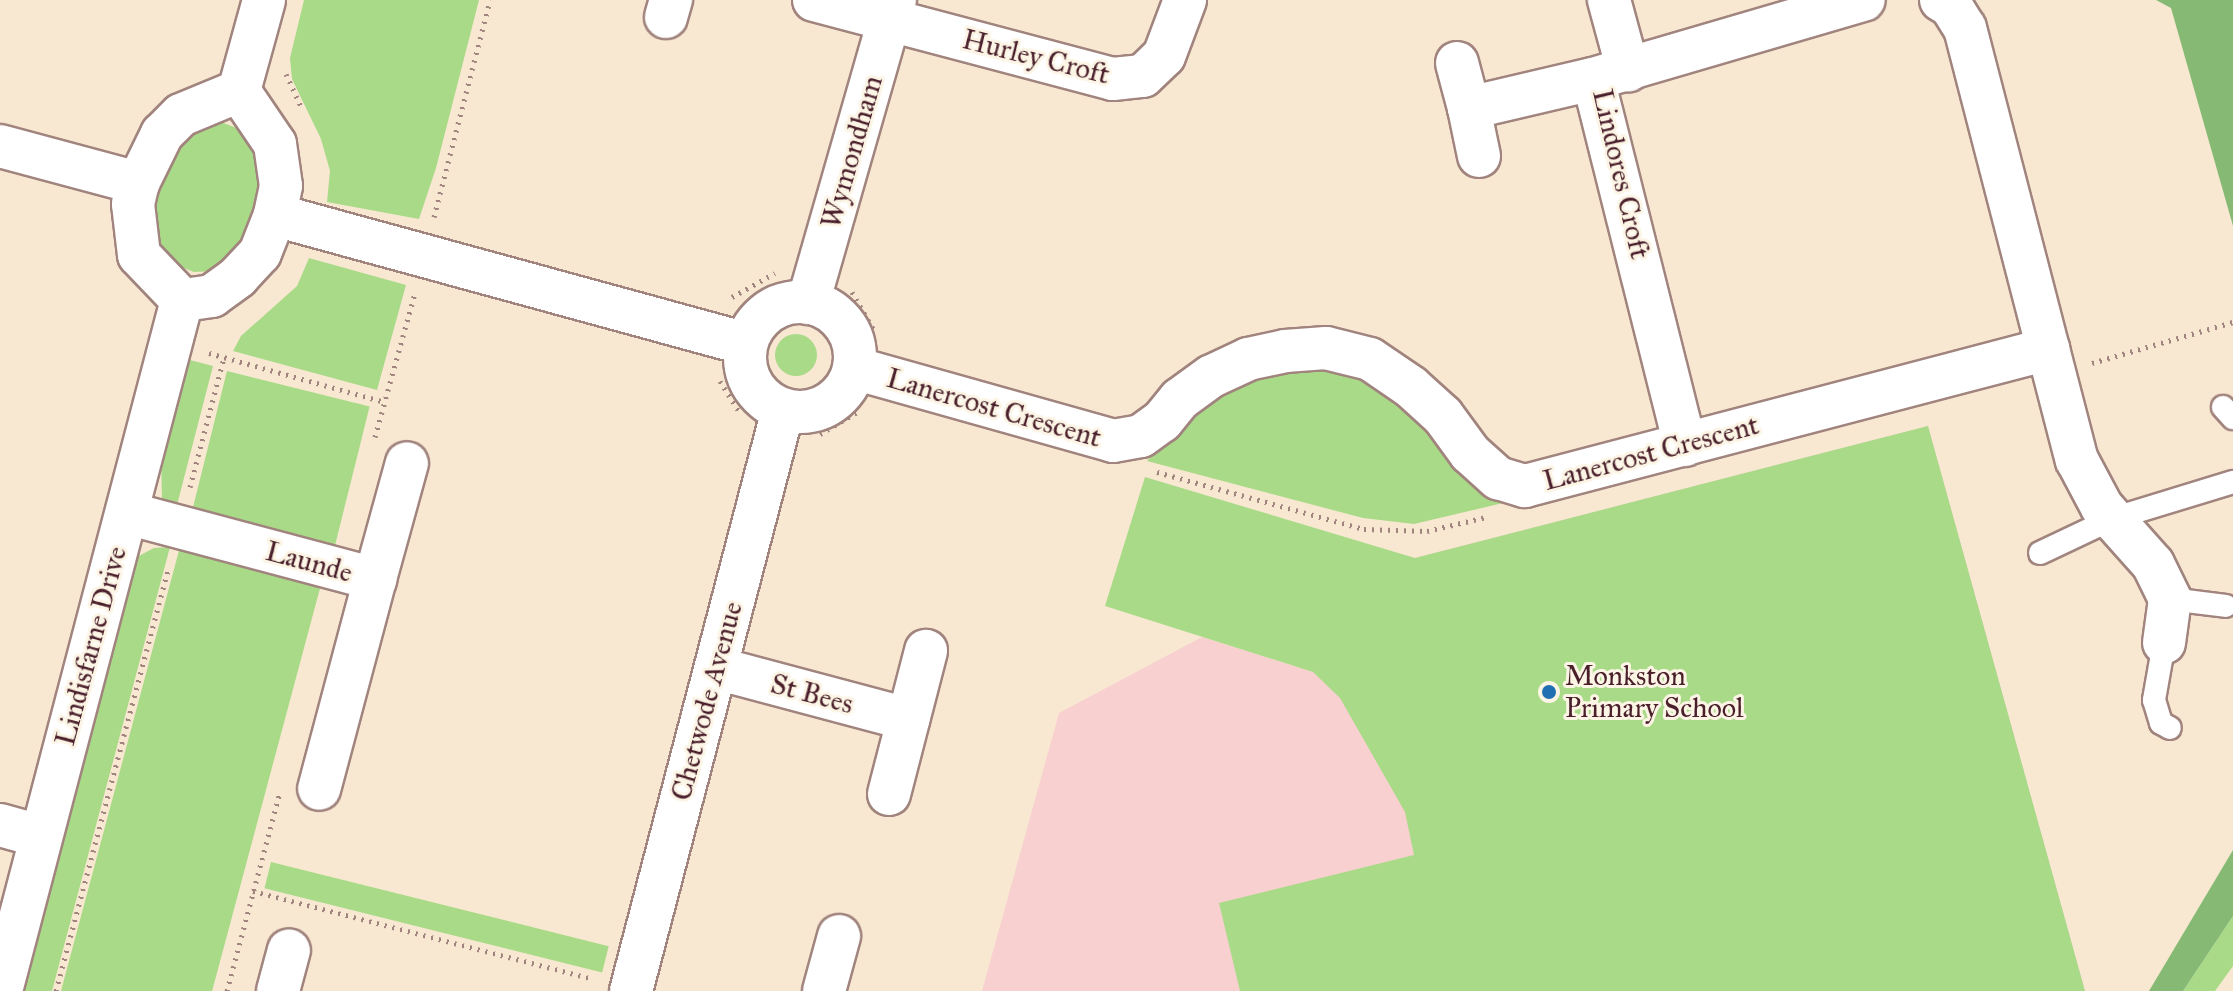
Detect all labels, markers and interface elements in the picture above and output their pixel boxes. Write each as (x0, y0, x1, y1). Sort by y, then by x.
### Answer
street label: Hurley Croft (959, 23, 1113, 91)
street label: Wymondham (814, 72, 890, 232)
street label: Lindores Croft (1585, 86, 1657, 262)
street label: Lanercost Crescent (883, 361, 1105, 455)
street label: Lanercost Crescent (1540, 408, 1762, 498)
street label: Launde (262, 534, 356, 590)
street label: Lindisfarne Drive (48, 543, 134, 749)
street label: Chetwode Avenue (664, 598, 750, 804)
place label: Monkston Primary School (1565, 659, 1744, 725)
street label: St Bees (767, 667, 857, 721)
marker: Monkston Primary School (1540, 683, 1558, 701)

